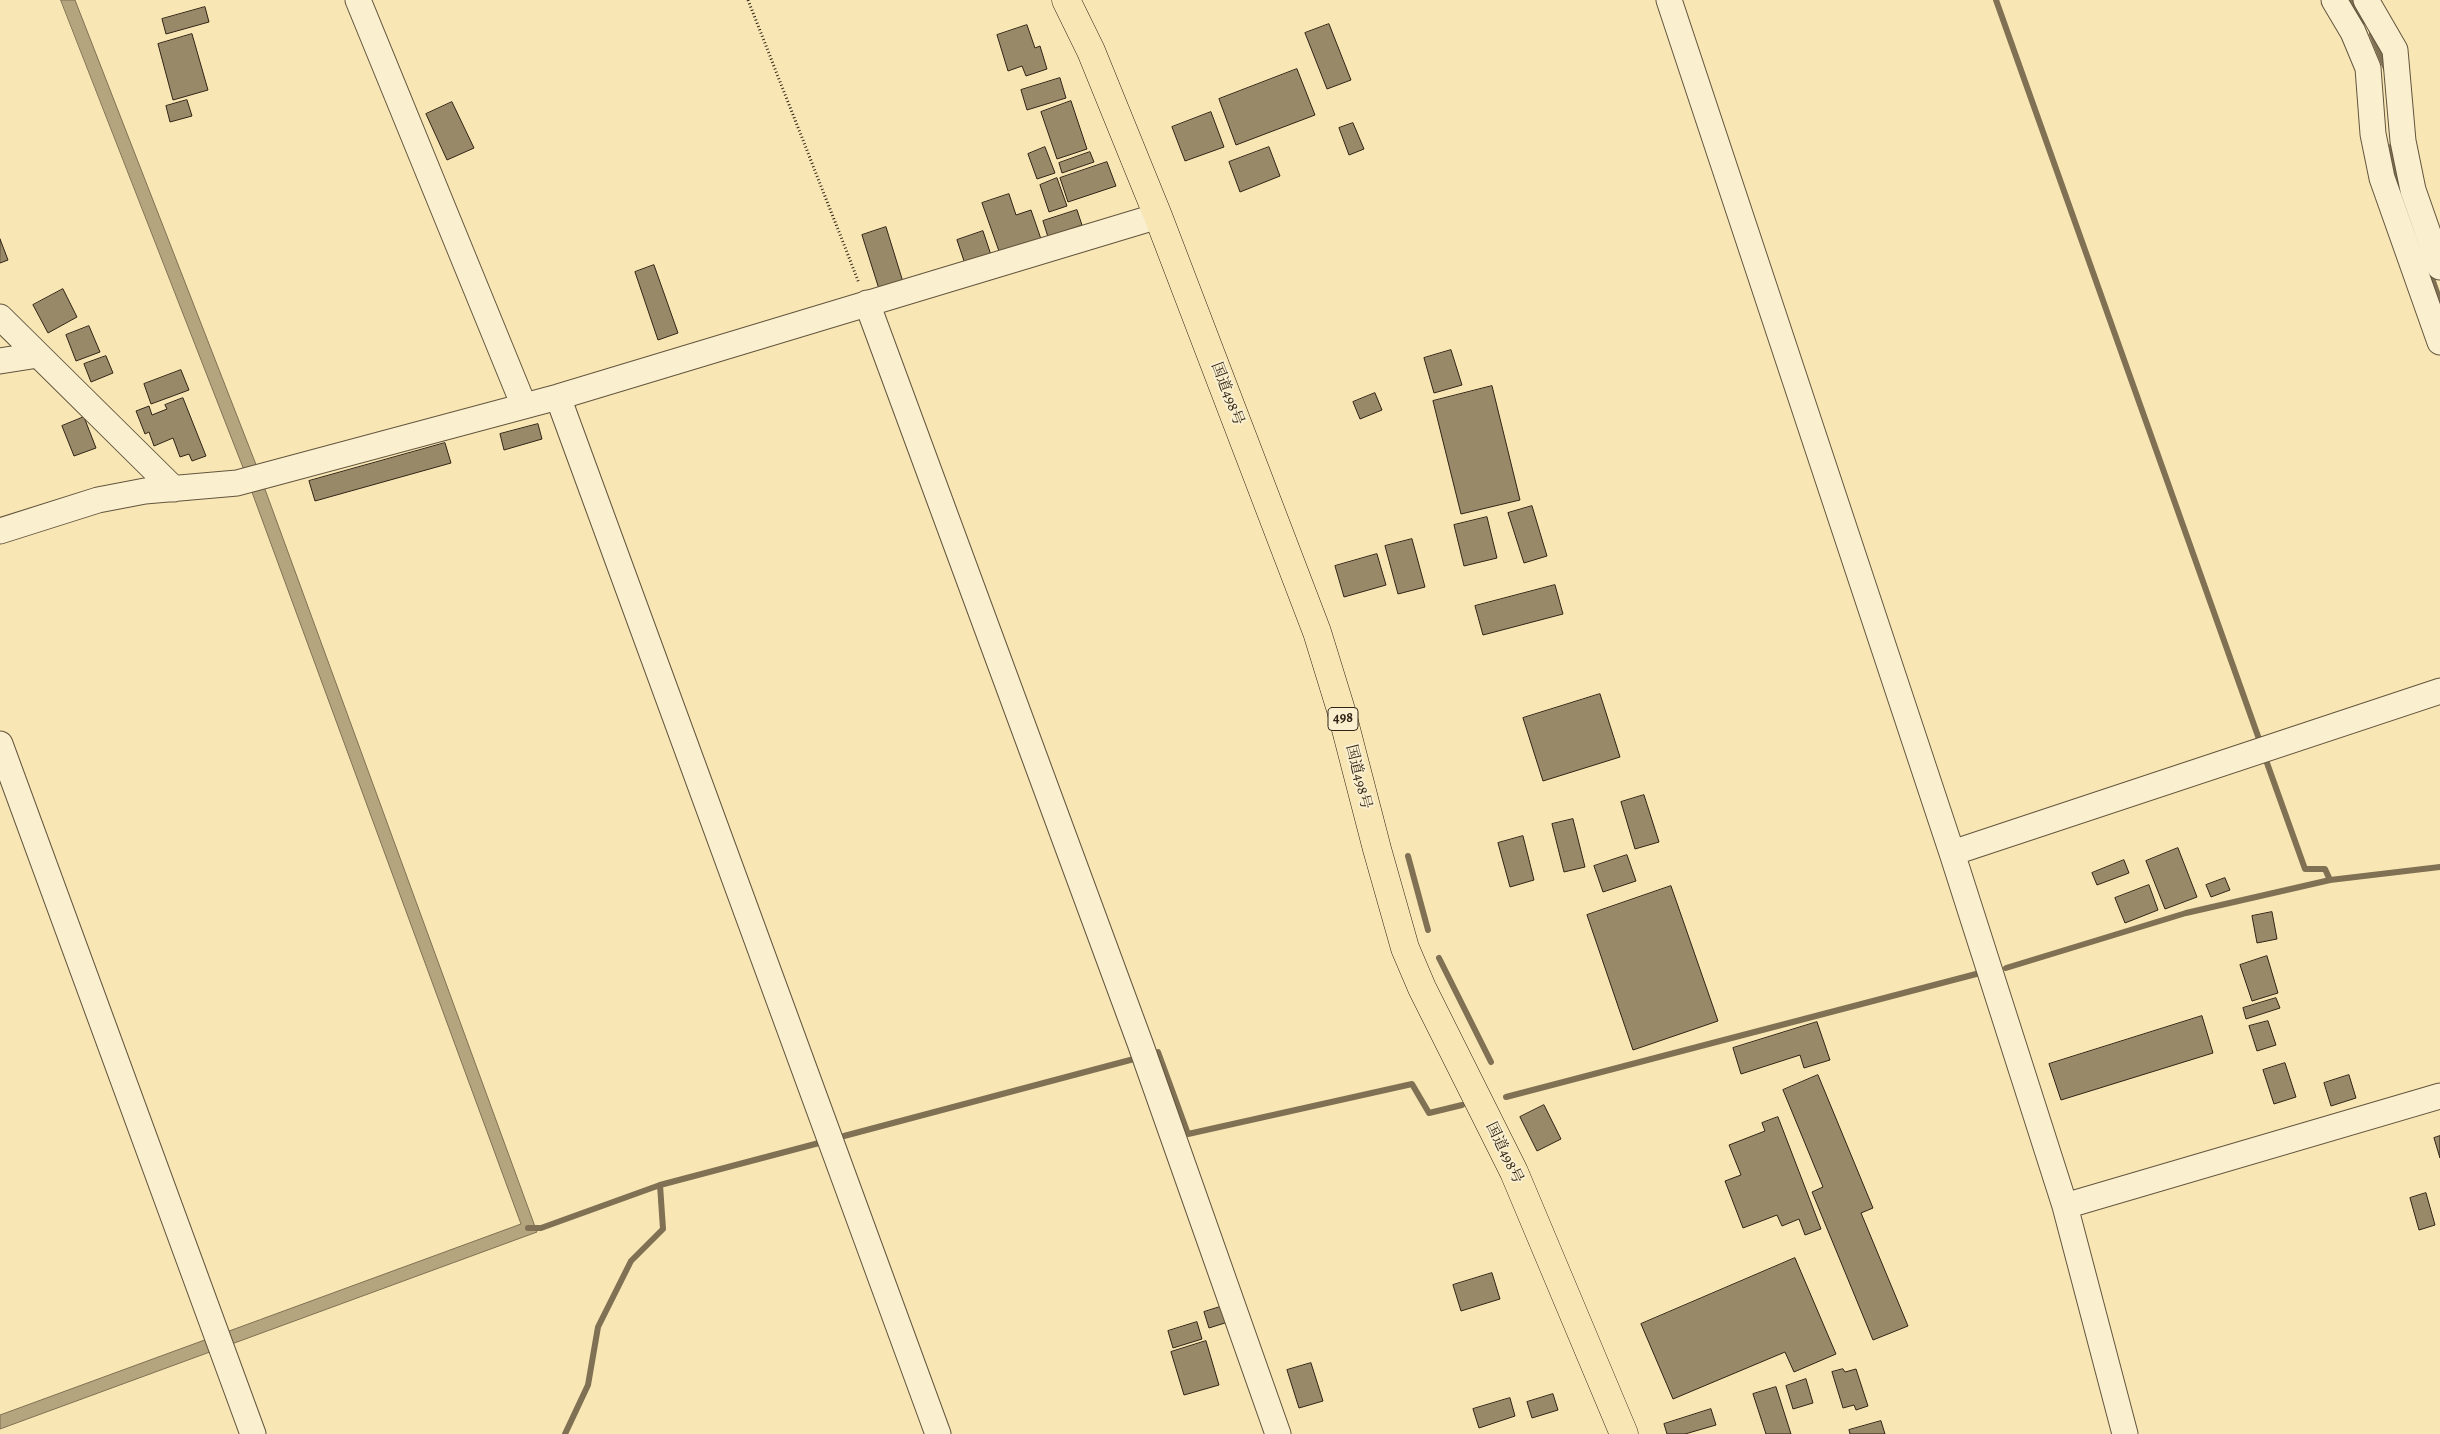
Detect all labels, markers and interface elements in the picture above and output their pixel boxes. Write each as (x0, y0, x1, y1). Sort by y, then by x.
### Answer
street label: 国道498号 (1207, 360, 1247, 428)
road number: 498 (1328, 708, 1358, 731)
street label: 国道498号 (1341, 743, 1375, 811)
street label: 国道498号 (1481, 1119, 1527, 1187)

